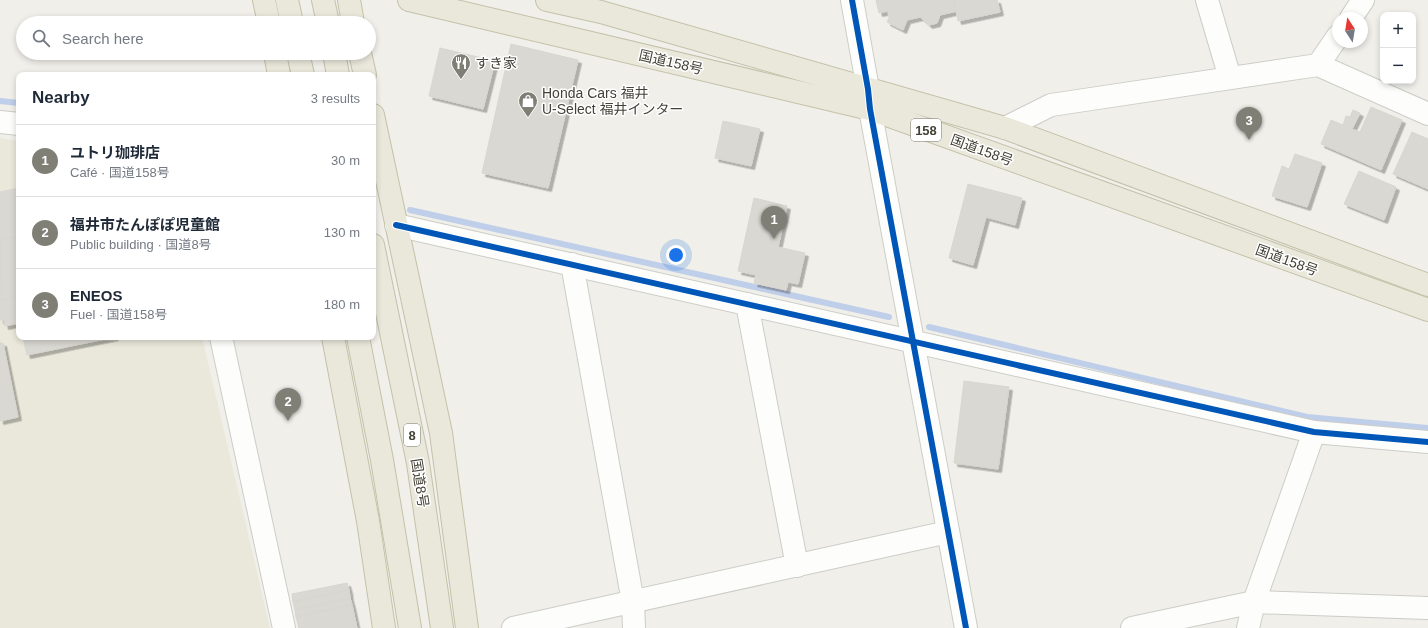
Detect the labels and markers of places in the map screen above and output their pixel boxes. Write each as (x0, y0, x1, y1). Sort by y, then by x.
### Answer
restaurant icon: すき家 (450, 52, 472, 80)
place label: すき家 (475, 55, 517, 71)
place label: Honda Cars 福井 U-Select 福井インター (542, 85, 684, 117)
shop icon: Honda Cars 福井 U-Select 福井インター (517, 90, 539, 118)
pin: 3 (1236, 107, 1262, 140)
pin: 1 (761, 206, 787, 239)
pin: 2 (275, 388, 301, 421)

